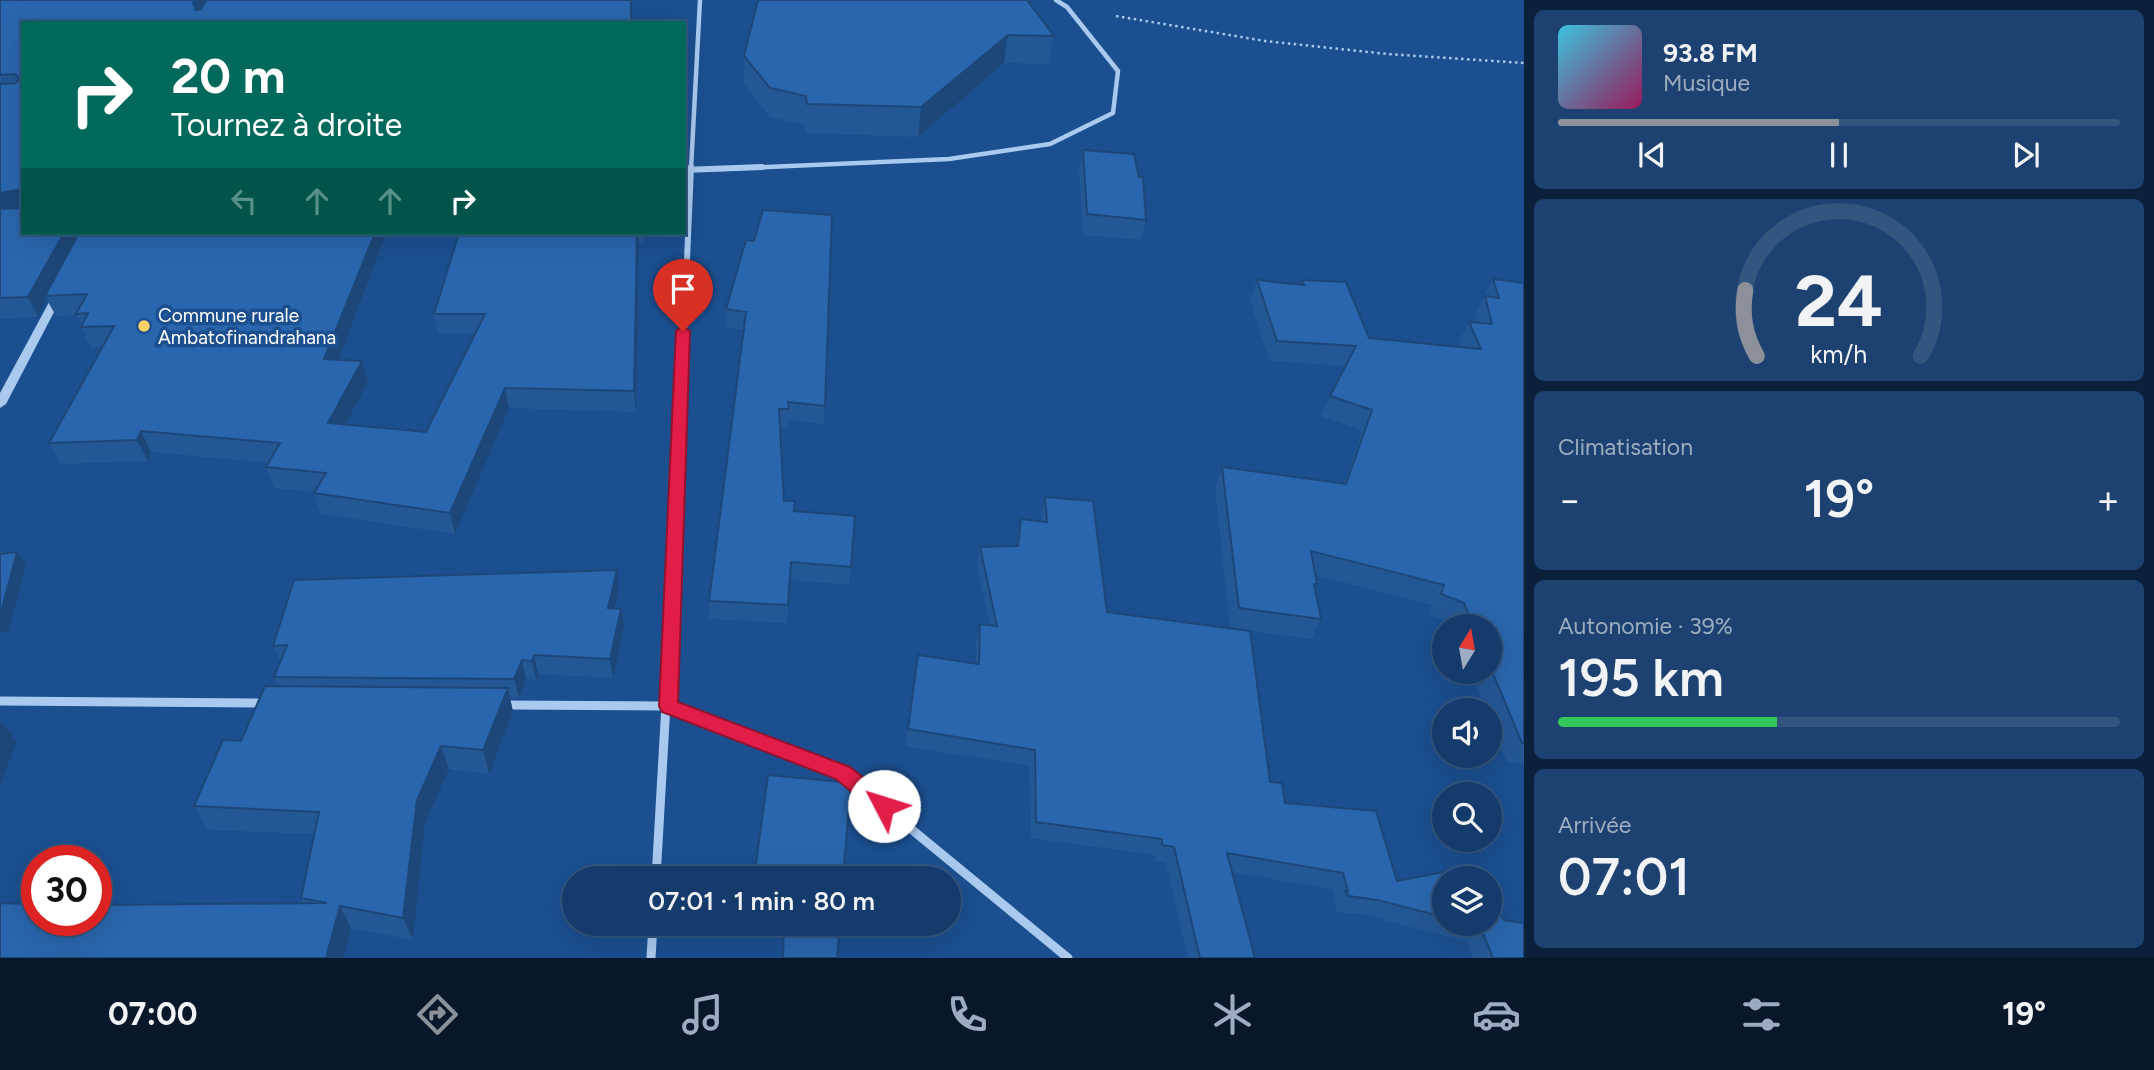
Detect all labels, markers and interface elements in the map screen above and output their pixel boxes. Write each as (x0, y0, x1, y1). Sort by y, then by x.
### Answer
text: 93.8 FM (1663, 37, 1758, 69)
text: 20 m (171, 46, 286, 105)
icon: right (56, 49, 147, 140)
text: Musique (1663, 69, 1750, 97)
text: Tournez à droite (171, 106, 402, 144)
icon: previous (1633, 136, 1671, 174)
icon: pause (1820, 136, 1858, 174)
icon: next (2007, 136, 2045, 174)
icon: left (225, 182, 263, 220)
icon: ahead (298, 182, 336, 220)
icon: ahead (371, 182, 409, 220)
icon: right (444, 182, 482, 220)
text: 24 (1795, 257, 1883, 344)
pin (653, 259, 713, 331)
icon: arrive (664, 270, 702, 308)
place label: Commune rurale Ambatofinandrahana (158, 304, 336, 349)
marker: Commune rurale Ambatofinandrahana (136, 318, 152, 334)
text: km/h (1810, 339, 1868, 369)
text: Climatisation (1558, 433, 1693, 461)
text: 19° (1803, 468, 1875, 530)
text: − (1558, 477, 1582, 523)
text: + (2096, 477, 2120, 523)
text: Autonomie · 39% (1558, 612, 1733, 640)
north arrow (1432, 614, 1502, 684)
map controls (1432, 614, 1502, 936)
text: 195 km (1558, 647, 1724, 709)
button: sound (1432, 698, 1502, 768)
position arrow (847, 769, 921, 843)
button: search (1432, 782, 1502, 852)
text: Arrivée (1558, 811, 1631, 839)
speed limit sign: 30 (21, 845, 112, 936)
text: 07:01 (1558, 846, 1690, 908)
button: layers (1432, 866, 1502, 936)
text: 07:01 · 1 min · 80 m (648, 885, 875, 917)
icon: directions (413, 990, 462, 1039)
icon: music (678, 990, 727, 1039)
icon: phone (943, 990, 992, 1039)
icon: climate (1208, 990, 1257, 1039)
icon: car (1472, 990, 1521, 1039)
icon: filters (1737, 990, 1786, 1039)
text: 07:00 (108, 995, 198, 1033)
text: 19° (2002, 995, 2046, 1033)

